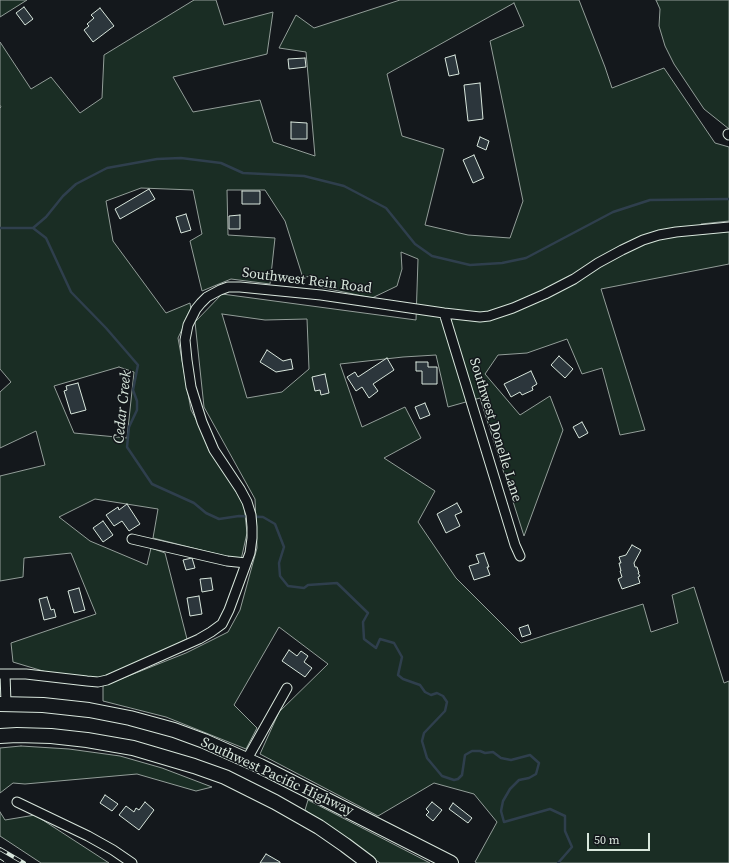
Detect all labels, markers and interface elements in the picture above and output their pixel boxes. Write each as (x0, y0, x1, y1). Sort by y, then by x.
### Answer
street label: Southwest Rein Road (241, 265, 373, 297)
street label: Southwest Donelle Lane (465, 356, 525, 504)
water label: Cedar Creek (110, 369, 136, 445)
street label: Southwest Pacific Highway (198, 734, 356, 820)
scale bar (589, 825, 652, 851)
text: 50 m (594, 832, 620, 848)

